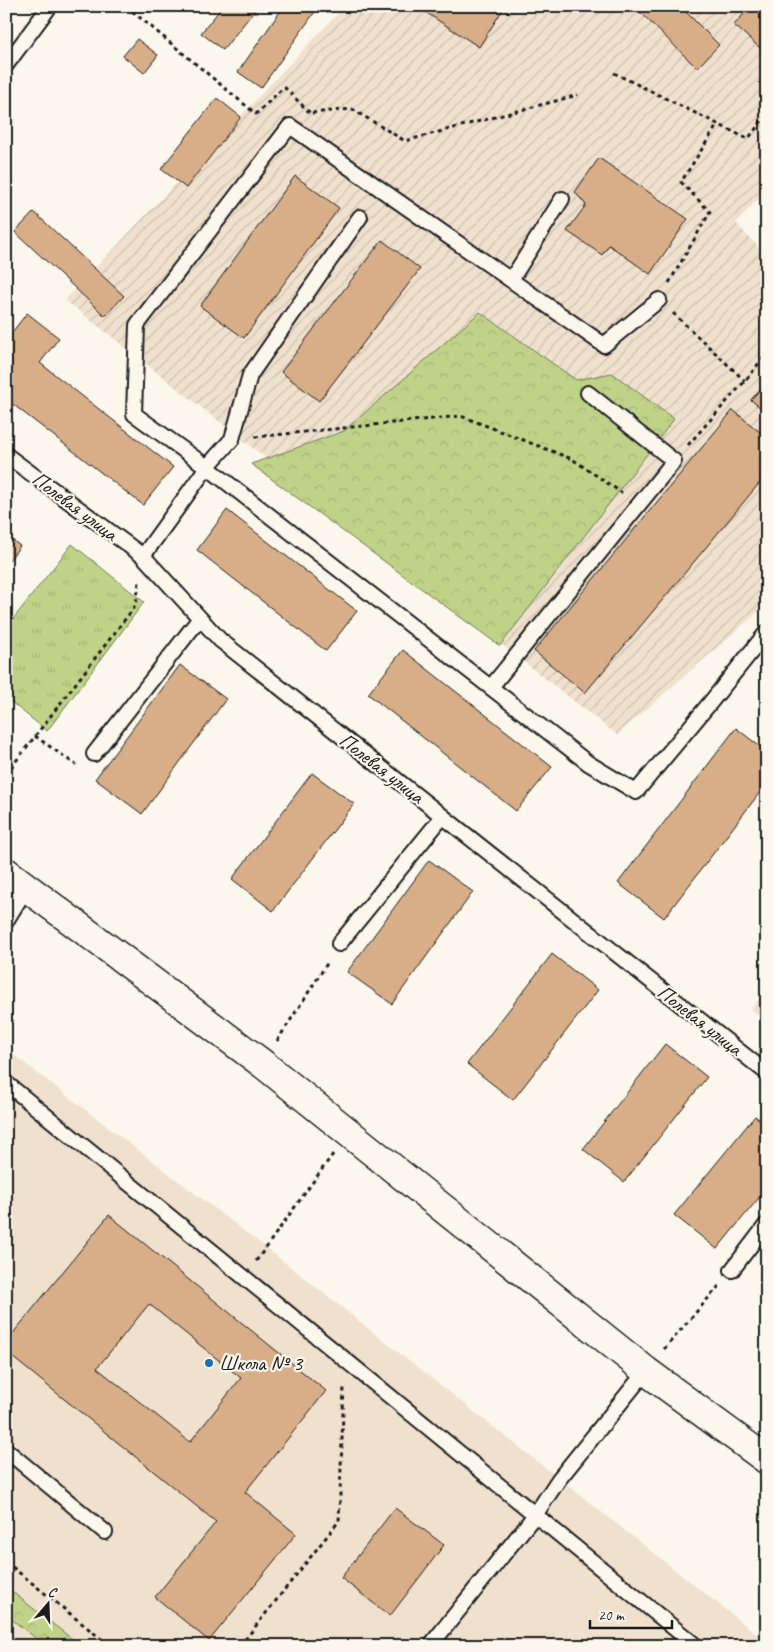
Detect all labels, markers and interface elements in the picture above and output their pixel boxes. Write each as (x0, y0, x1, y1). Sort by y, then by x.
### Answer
street label: Полевая улица (27, 465, 124, 548)
street label: Полевая улица (334, 727, 431, 810)
street label: Полевая улица (652, 979, 749, 1062)
place label: Школа № 3 (219, 1350, 304, 1376)
marker: Школа № 3 (203, 1357, 215, 1369)
north arrow (22, 1580, 72, 1630)
text: С (46, 1583, 60, 1602)
scale bar (590, 1597, 673, 1629)
text: 20 m (598, 1606, 625, 1625)

